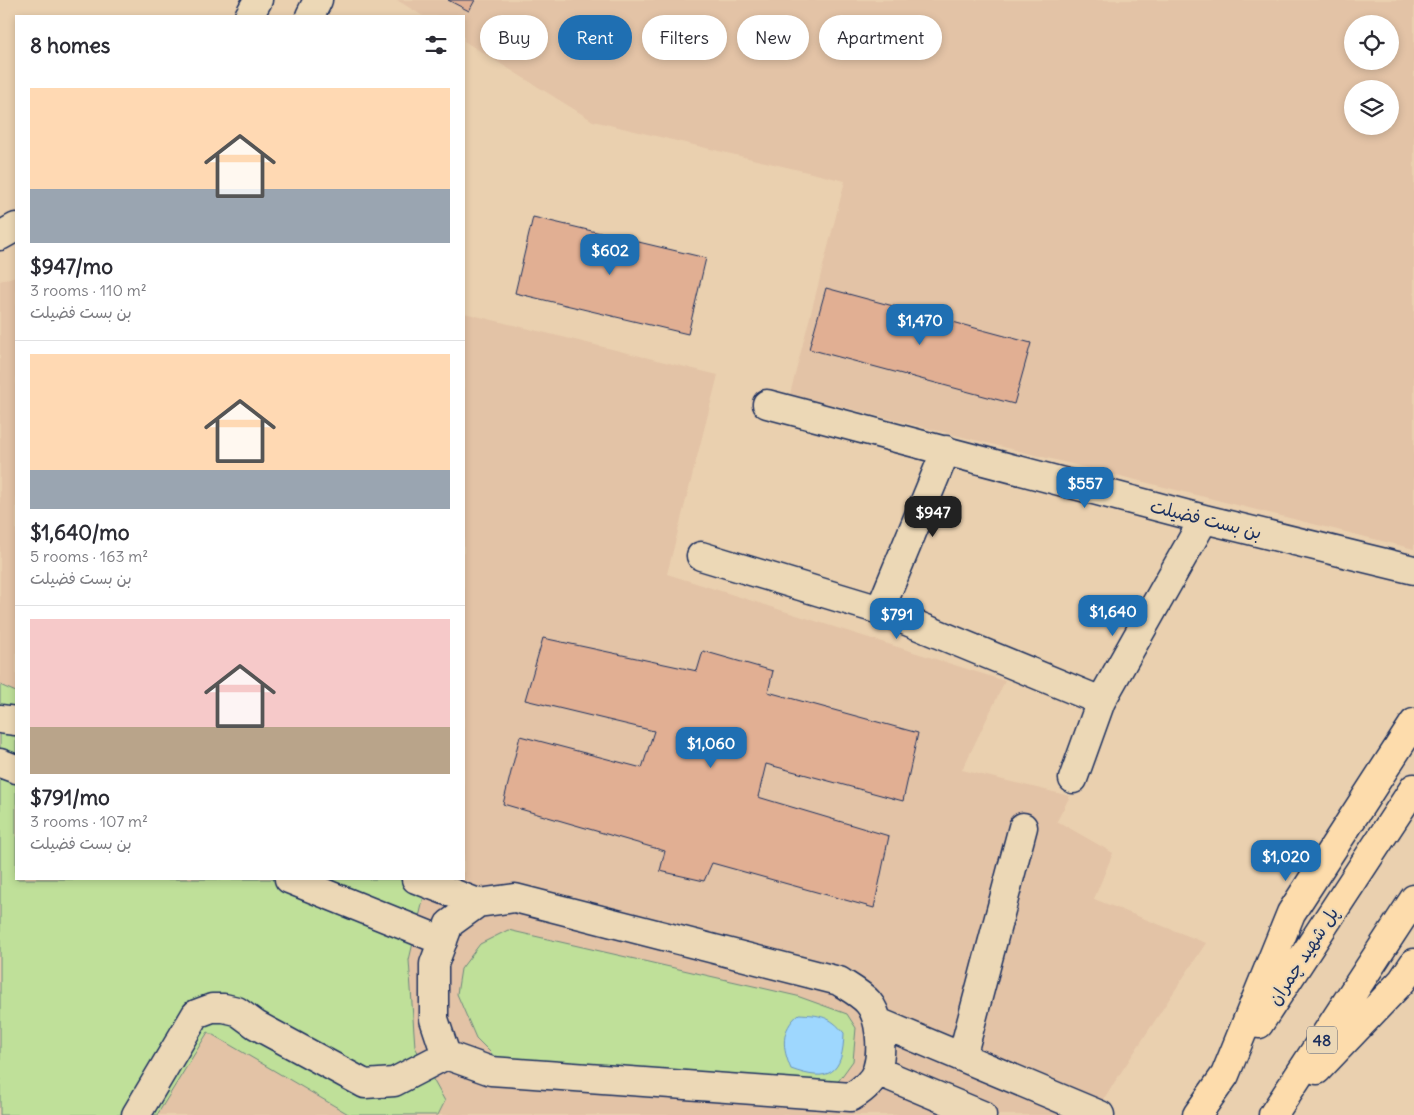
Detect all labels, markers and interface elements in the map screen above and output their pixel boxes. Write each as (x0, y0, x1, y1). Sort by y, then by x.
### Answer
chip: Buy (480, 15, 548, 60)
chip: Rent (558, 15, 632, 60)
chip: Filters (642, 15, 727, 60)
chip: New (737, 15, 809, 60)
chip: Apartment (819, 15, 942, 60)
map controls (1344, 15, 1399, 135)
button: locate (1344, 15, 1399, 70)
icon: filters (422, 31, 450, 59)
text: 8 homes (30, 32, 110, 59)
button: layers (1344, 80, 1399, 135)
icon: home (195, 121, 285, 211)
pin: $602 (580, 234, 640, 276)
text: $602 (591, 240, 629, 260)
text: $947/mo (30, 253, 113, 280)
text: 3 rooms · 110 m² (30, 280, 147, 300)
text: بن بست فضیلت (30, 302, 132, 322)
pin: $1,470 (879, 304, 961, 346)
text: $1,470 (897, 310, 943, 330)
icon: home (195, 386, 285, 476)
pin: $557 (1055, 466, 1115, 509)
text: $557 (1067, 473, 1103, 493)
street label: بن بست فضیلت (1148, 494, 1264, 544)
pin: $947 (903, 496, 963, 538)
text: $947 (916, 502, 951, 522)
text: $1,640/mo (30, 519, 129, 546)
text: 5 rooms · 163 m² (30, 546, 148, 566)
text: بن بست فضیلت (30, 568, 132, 588)
pin: $1,640 (1072, 594, 1154, 637)
pin: $791 (867, 598, 927, 640)
text: $1,640 (1089, 601, 1137, 621)
text: $791 (881, 604, 913, 624)
icon: home (195, 651, 285, 741)
pin: $1,060 (670, 726, 752, 769)
text: $1,060 (687, 733, 735, 753)
text: $791/mo (30, 784, 110, 811)
text: 3 rooms · 107 m² (30, 811, 148, 831)
text: بن بست فضیلت (30, 833, 132, 853)
pin: $1,020 (1245, 840, 1327, 882)
text: $1,020 (1262, 846, 1310, 866)
street label: پل شهید چمران (1263, 903, 1344, 1010)
road number: 48 (1307, 1026, 1337, 1054)

